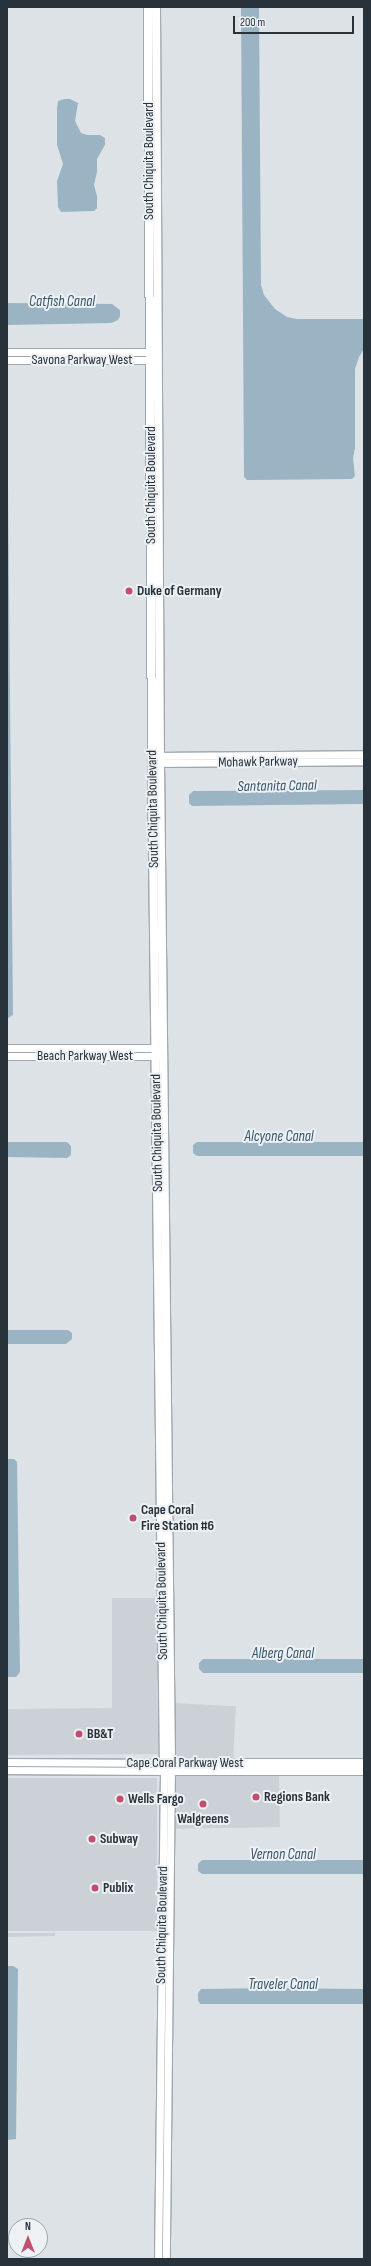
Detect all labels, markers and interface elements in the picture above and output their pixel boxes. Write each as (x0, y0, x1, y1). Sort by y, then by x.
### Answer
scale bar (235, 8, 356, 34)
text: 200 m (240, 15, 265, 30)
street label: South Chiquita Boulevard (141, 102, 157, 220)
water label: Catfish Canal (29, 293, 95, 311)
street label: Savona Parkway West (32, 352, 132, 368)
street label: South Chiquita Boulevard (143, 426, 159, 544)
place label: Duke of Germany (137, 583, 221, 599)
marker: Duke of Germany (124, 586, 134, 596)
street label: South Chiquita Boulevard (144, 750, 162, 868)
street label: Mohawk Parkway (218, 753, 298, 771)
water label: Santanita Canal (237, 776, 317, 796)
street label: Beach Parkway West (37, 1048, 133, 1064)
street label: South Chiquita Boulevard (148, 1074, 166, 1192)
water label: Alcyone Canal (244, 1128, 314, 1146)
place label: Cape Coral Fire Station #6 (141, 1502, 214, 1534)
marker: Cape Coral Fire Station #6 (128, 1513, 138, 1523)
street label: South Chiquita Boulevard (153, 1542, 171, 1660)
water label: Alberg Canal (252, 1645, 314, 1663)
place label: BB&T (87, 1726, 113, 1742)
marker: BB&T (74, 1729, 84, 1739)
street label: Cape Coral Parkway West (127, 1755, 243, 1771)
place label: Regions Bank (264, 1789, 330, 1805)
place label: Wells Fargo (128, 1791, 184, 1807)
marker: Regions Bank (251, 1792, 261, 1802)
marker: Wells Fargo (115, 1794, 125, 1804)
marker: Walgreens (198, 1799, 208, 1809)
place label: Walgreens (177, 1811, 229, 1827)
place label: Subway (100, 1831, 138, 1847)
marker: Subway (87, 1834, 97, 1844)
water label: Vernon Canal (250, 1846, 316, 1864)
street label: South Chiquita Boulevard (153, 1866, 171, 1984)
place label: Publix (103, 1880, 133, 1896)
marker: Publix (90, 1883, 100, 1893)
water label: Traveler Canal (248, 1976, 318, 1994)
north arrow (8, 2218, 48, 2258)
text: N (25, 2220, 31, 2233)

